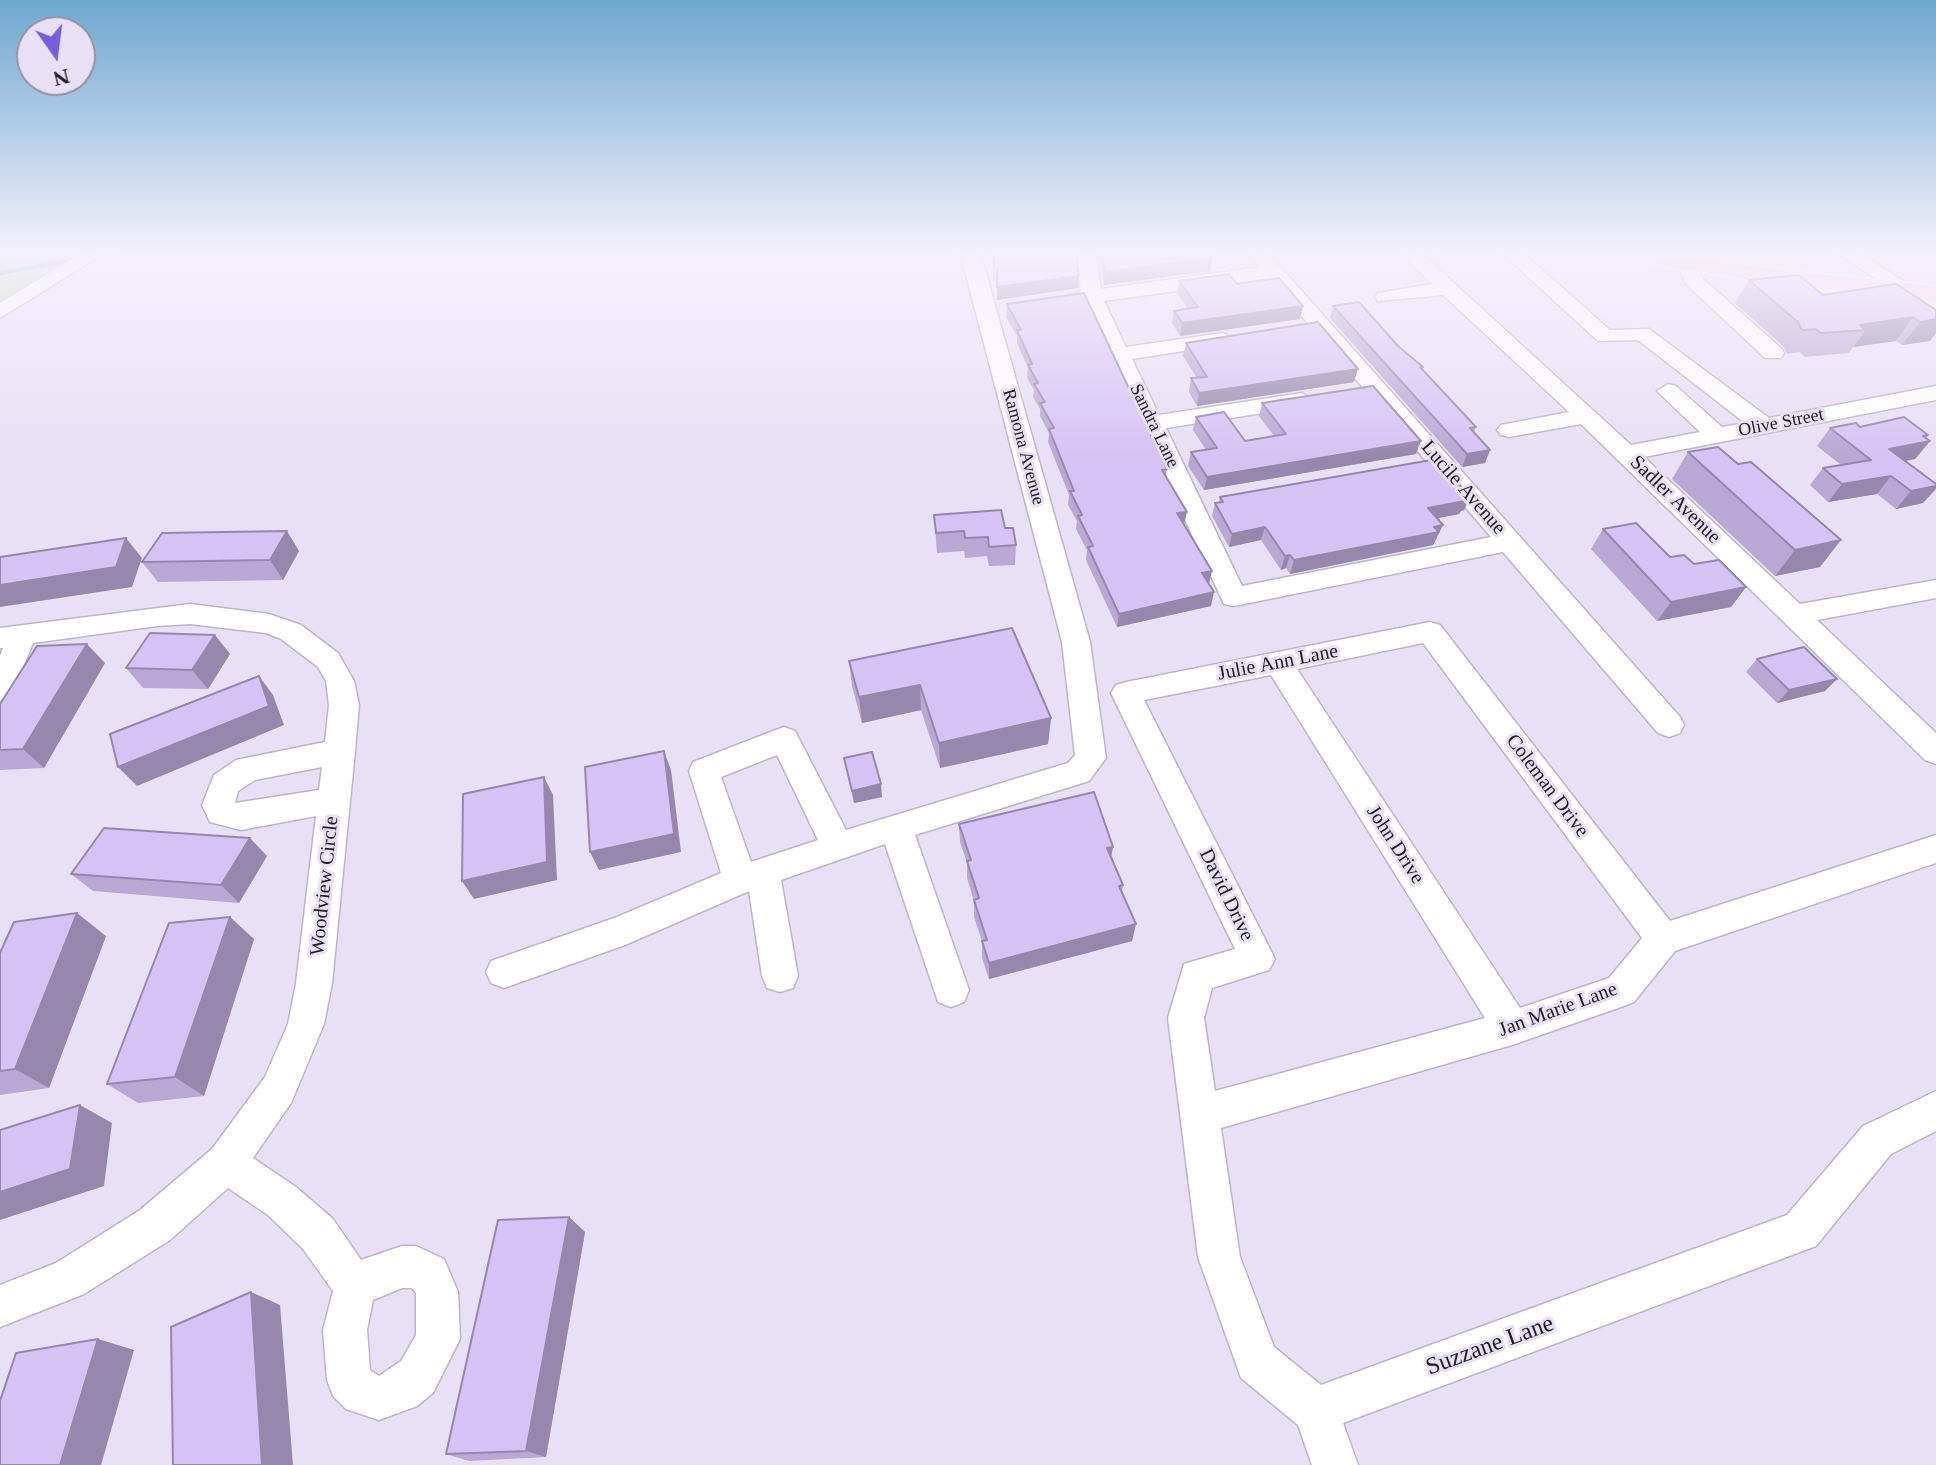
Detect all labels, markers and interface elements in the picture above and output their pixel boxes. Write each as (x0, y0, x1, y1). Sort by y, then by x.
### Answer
north arrow (16, 16, 96, 96)
text: N (51, 64, 72, 92)
street label: Sandra Lane (1124, 381, 1184, 471)
street label: Ramona Avenue (997, 387, 1049, 507)
street label: Olive Street (1736, 404, 1826, 442)
street label: Lucile Avenue (1416, 436, 1510, 540)
street label: Sadler Avenue (1625, 451, 1725, 549)
street label: Julie Ann Lane (1216, 640, 1340, 686)
street label: Coleman Drive (1500, 730, 1594, 842)
street label: John Drive (1361, 801, 1429, 889)
street label: Woodview Circle (306, 815, 344, 957)
street label: David Drive (1193, 845, 1259, 945)
street label: Jan Marie Lane (1495, 977, 1621, 1043)
street label: Suzzane Lane (1422, 1310, 1558, 1382)

